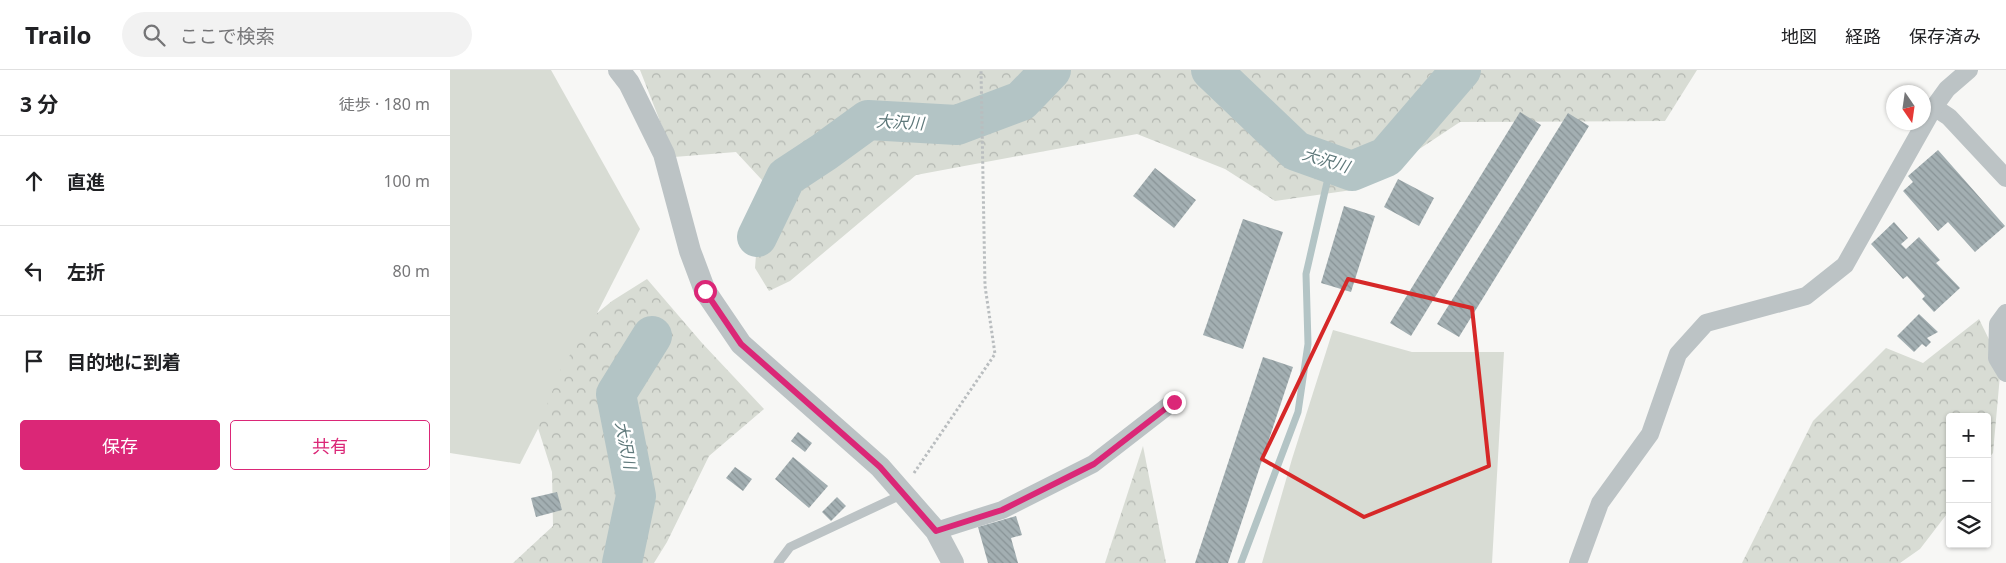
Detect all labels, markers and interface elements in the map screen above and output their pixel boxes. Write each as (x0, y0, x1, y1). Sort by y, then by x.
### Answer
search box (122, 12, 472, 57)
text: Trailo (25, 18, 92, 51)
icon: search (140, 21, 168, 49)
text: ここで検索 (180, 23, 275, 49)
text: 地図 (1781, 24, 1817, 48)
text: 経路 (1845, 24, 1881, 48)
text: 保存済み (1909, 24, 1981, 48)
north arrow (1886, 85, 1931, 130)
text: 3 分 (20, 90, 58, 118)
text: 徒歩 · 180 m (339, 93, 430, 115)
water label: 大沢川 (875, 110, 927, 134)
water label: 大沢川 (1300, 142, 1354, 178)
icon: ahead (20, 167, 48, 195)
text: 直進 (67, 169, 105, 195)
text: 100 m (383, 170, 430, 192)
icon: left (20, 257, 48, 285)
text: 左折 (67, 259, 105, 285)
text: 80 m (393, 260, 430, 282)
route start (694, 280, 717, 303)
icon: arrive (20, 347, 48, 375)
text: 目的地に到着 (67, 349, 181, 375)
route end (1163, 391, 1186, 414)
map controls (1946, 413, 1991, 548)
button: + (1946, 413, 1991, 458)
water label: 大沢川 (611, 419, 642, 473)
button: 保存 (20, 420, 220, 470)
button: 共有 (230, 420, 430, 470)
button: − (1946, 458, 1991, 503)
button: layers (1946, 503, 1991, 548)

